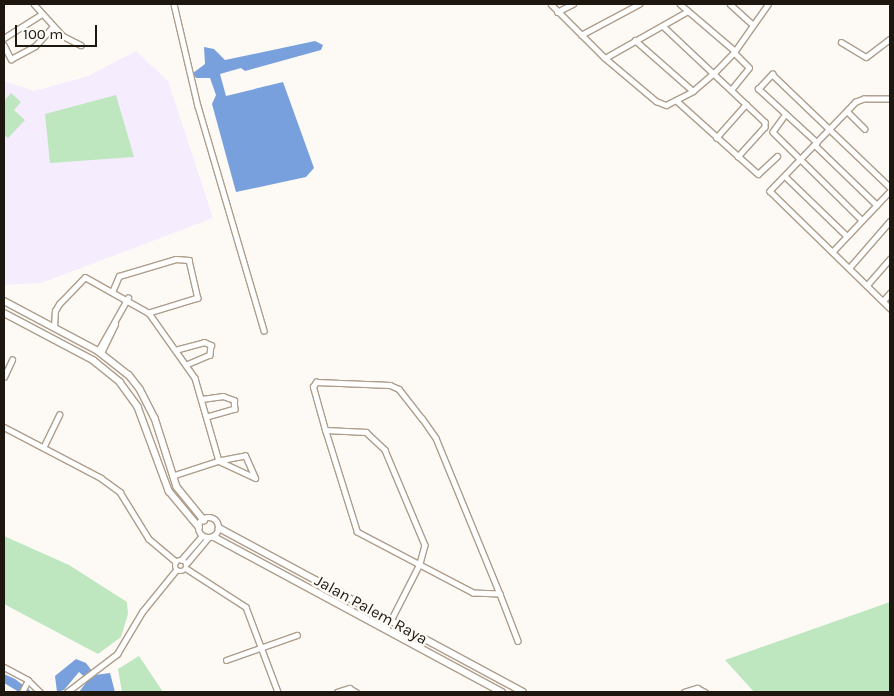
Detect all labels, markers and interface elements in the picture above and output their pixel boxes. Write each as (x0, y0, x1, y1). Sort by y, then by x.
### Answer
scale bar (18, 15, 100, 47)
text: 100 m (23, 25, 63, 43)
street label: Jalan Palem Raya (311, 571, 431, 649)

